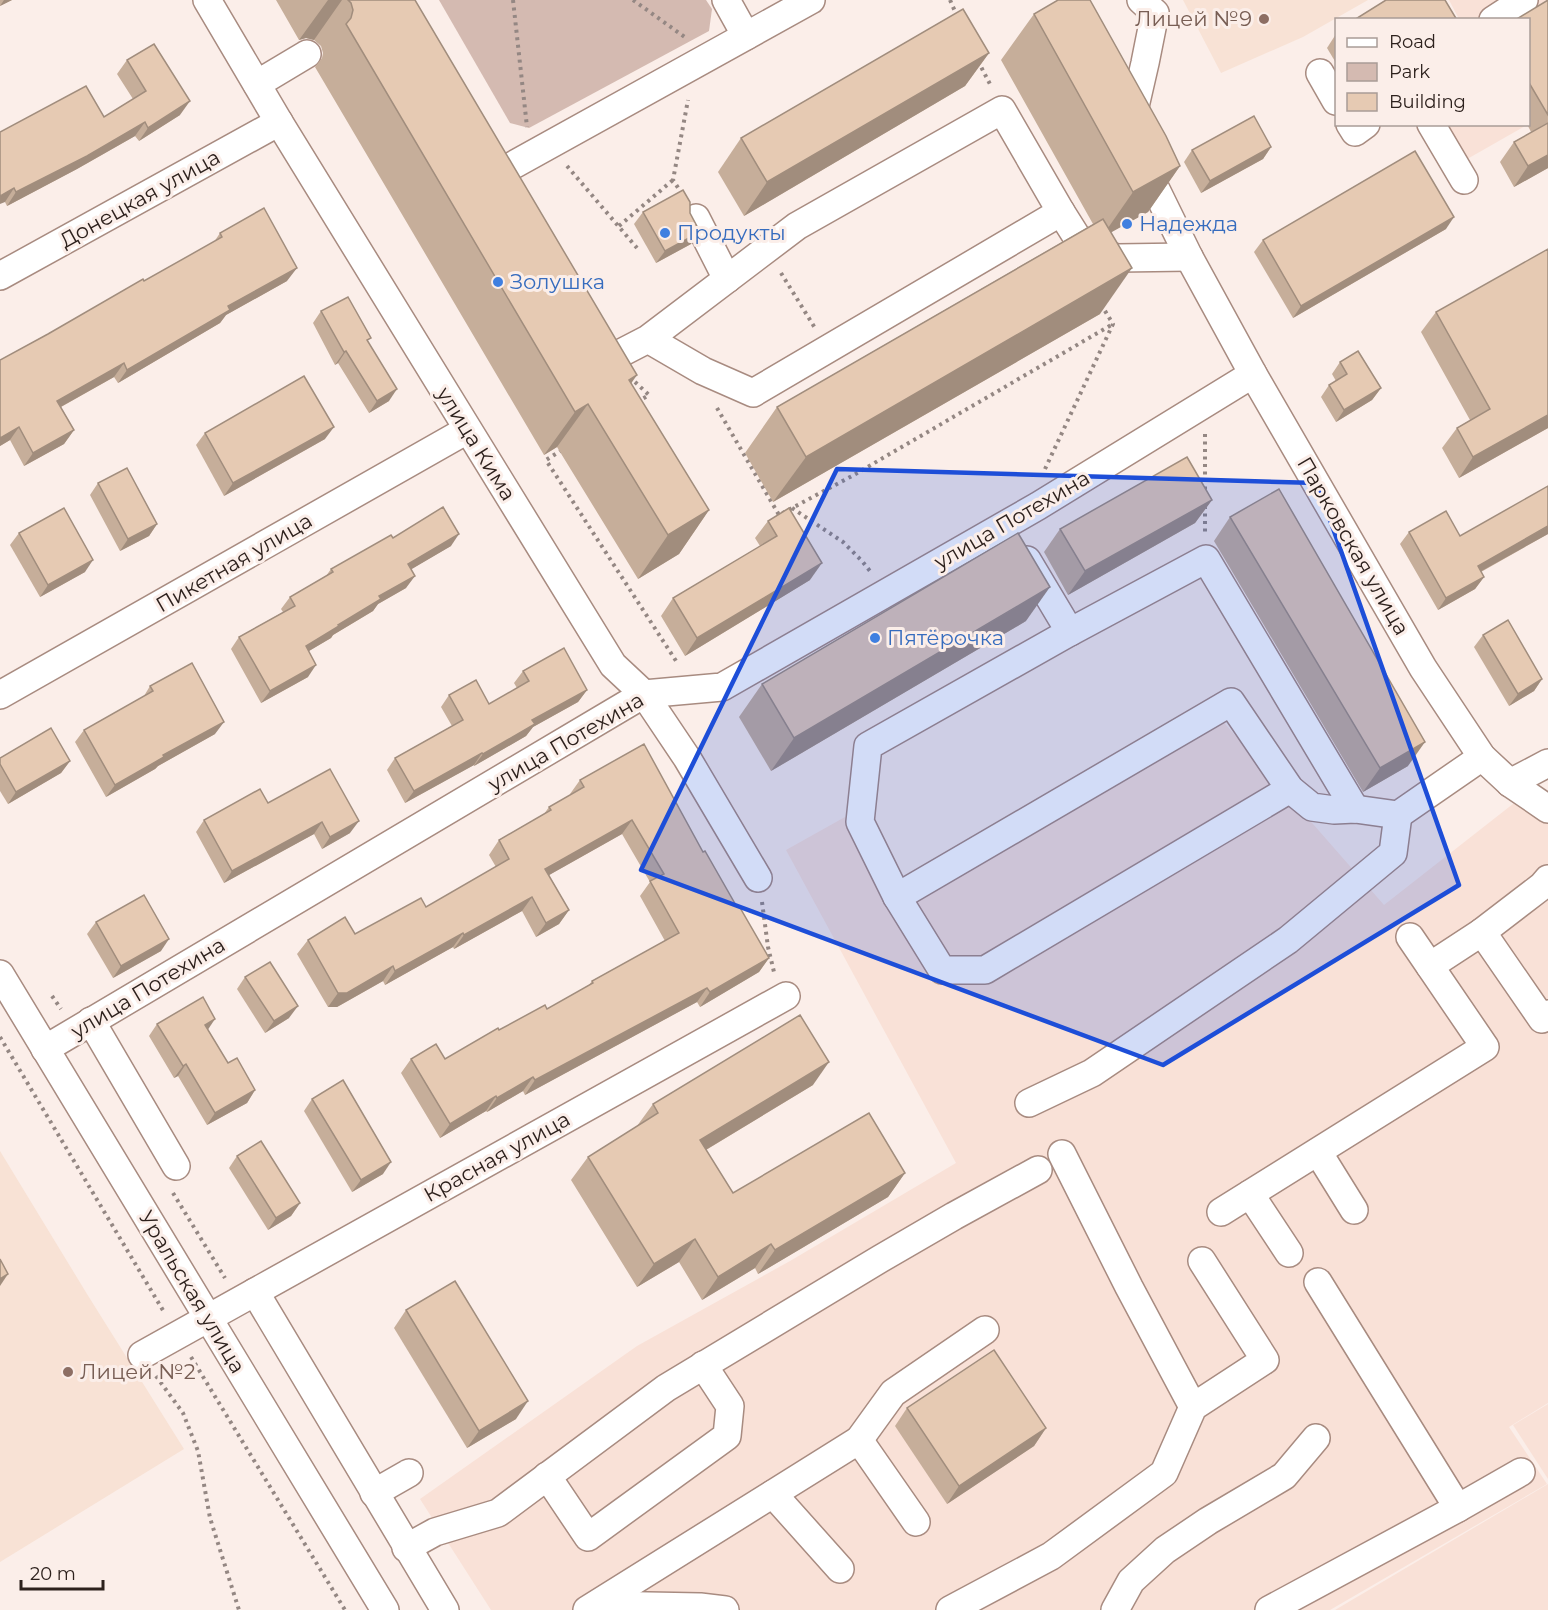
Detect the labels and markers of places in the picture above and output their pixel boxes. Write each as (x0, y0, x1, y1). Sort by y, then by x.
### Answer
place label: Лицей №9 (1135, 6, 1252, 31)
marker: Лицей №9 (1257, 12, 1271, 26)
place label: Надежда (1139, 211, 1238, 236)
marker: Надежда (1120, 217, 1134, 231)
place label: Продукты (677, 220, 786, 245)
marker: Продукты (658, 226, 672, 240)
place label: Золушка (510, 269, 605, 294)
marker: Золушка (491, 275, 505, 289)
place label: Пятёрочка (887, 625, 1004, 650)
marker: Пятёрочка (868, 631, 882, 645)
place label: Лицей №2 (80, 1359, 196, 1384)
marker: Лицей №2 (61, 1365, 75, 1379)

